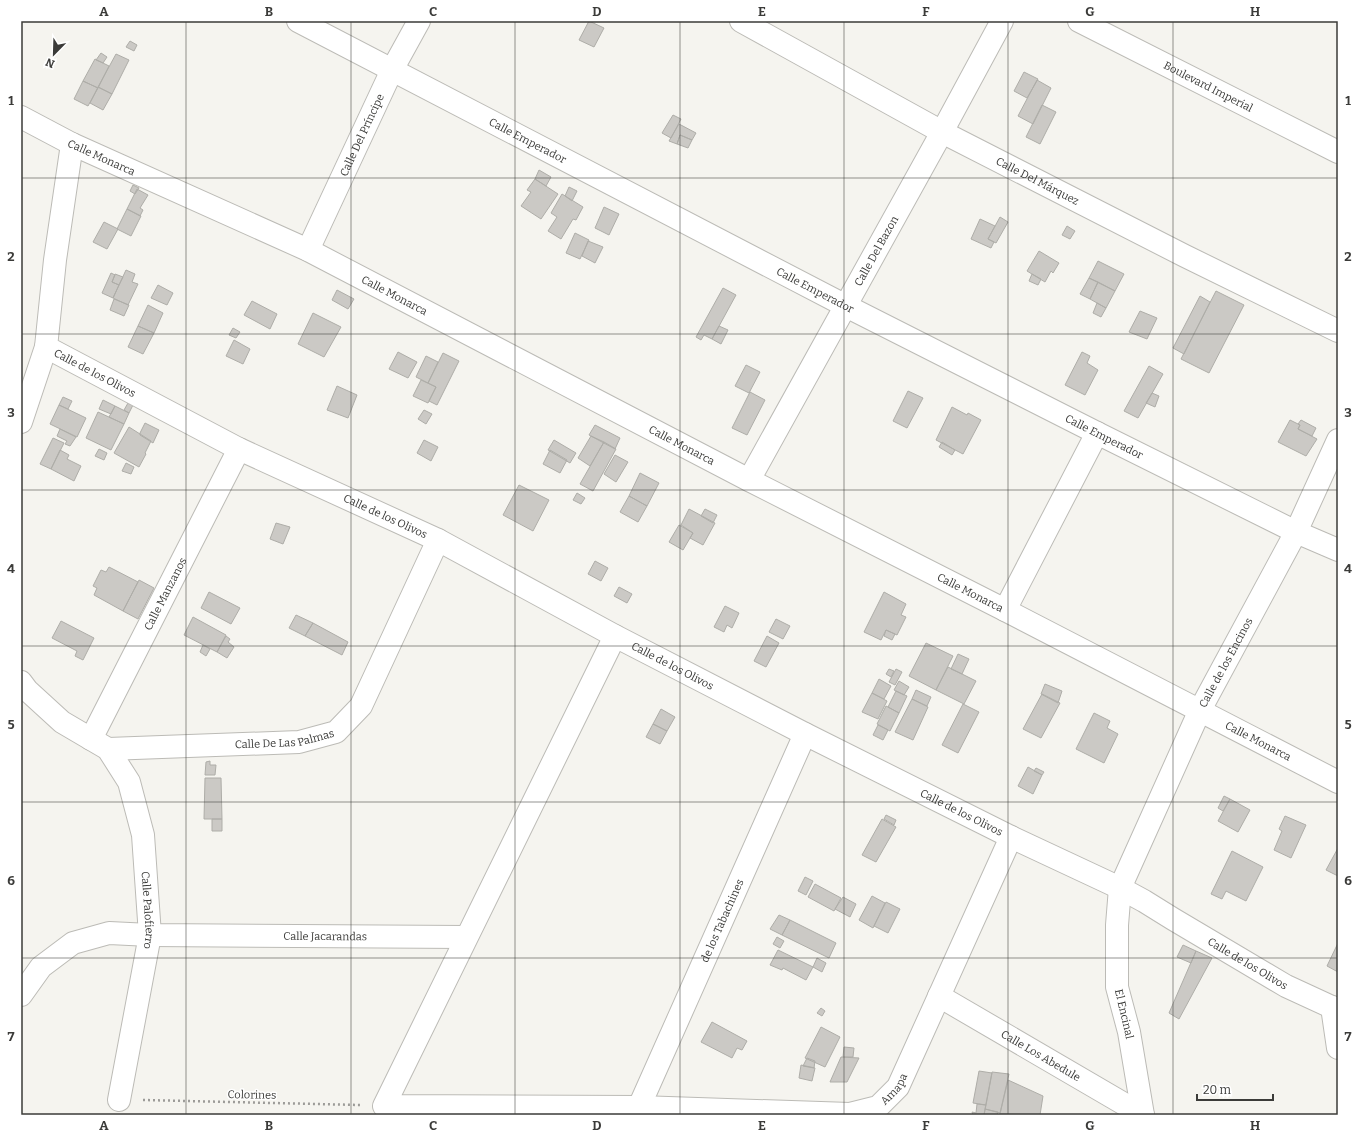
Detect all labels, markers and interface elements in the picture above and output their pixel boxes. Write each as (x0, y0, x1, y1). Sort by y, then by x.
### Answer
text: A (99, 4, 109, 19)
text: B (265, 4, 273, 19)
text: C (429, 4, 437, 19)
text: D (592, 4, 602, 19)
text: E (758, 4, 766, 19)
text: F (922, 4, 930, 19)
text: G (1085, 4, 1095, 19)
text: H (1250, 4, 1260, 19)
north arrow (34, 34, 74, 74)
text: N (43, 55, 57, 70)
street label: Boulevard Imperial (1162, 59, 1255, 114)
street label: Calle Del Príncipe (337, 92, 387, 178)
text: 1 (8, 93, 14, 108)
text: 1 (1345, 93, 1351, 108)
street label: Calle Emperador (487, 115, 569, 166)
street label: Calle Monarca (65, 136, 137, 178)
street label: Calle Del Márquez (994, 154, 1081, 207)
street label: Calle Del Bazon (851, 214, 901, 288)
text: 2 (7, 249, 15, 264)
text: 2 (1344, 249, 1352, 264)
street label: Calle Emperador (774, 264, 856, 316)
street label: Calle Monarca (359, 273, 430, 318)
street label: Calle de los Olivos (52, 346, 138, 400)
text: 3 (7, 405, 15, 420)
text: 3 (1344, 405, 1352, 420)
street label: Calle Emperador (1063, 411, 1146, 462)
street label: Calle Monarca (647, 422, 717, 467)
street label: Calle de los Olivos (341, 491, 429, 541)
street label: Calle Manzanos (141, 555, 189, 632)
text: 4 (7, 561, 15, 576)
text: 4 (1344, 561, 1352, 576)
street label: Calle Monarca (935, 570, 1006, 615)
street label: Calle de los Encinos (1196, 615, 1255, 710)
street label: Calle de los Olivos (629, 639, 716, 692)
text: 5 (7, 717, 15, 732)
text: 5 (1344, 717, 1352, 732)
street label: Calle Monarca (1223, 718, 1294, 763)
street label: Calle De Las Palmas (235, 726, 335, 751)
street label: Calle de los Olivos (918, 786, 1005, 838)
street label: Calle Palofierro (139, 871, 157, 950)
text: 6 (7, 873, 15, 888)
text: 6 (1344, 873, 1352, 888)
street label: de los Tabachines (698, 877, 746, 964)
street label: Calle Jacarandas (283, 929, 367, 943)
street label: Calle de los Olivos (1205, 935, 1290, 992)
street label: El Encinal (1112, 988, 1136, 1040)
street label: Calle Los Abedule (999, 1027, 1083, 1084)
text: 7 (8, 1029, 15, 1044)
text: 7 (1345, 1029, 1352, 1044)
street label: Amapa (878, 1071, 910, 1107)
scale bar (1197, 1076, 1273, 1102)
text: 20 m (1203, 1083, 1232, 1097)
street label: Colorines (227, 1088, 277, 1102)
text: A (99, 1118, 109, 1133)
text: B (265, 1118, 273, 1133)
text: C (429, 1118, 437, 1133)
text: D (592, 1118, 602, 1133)
text: E (758, 1118, 766, 1133)
text: F (922, 1118, 930, 1133)
text: G (1085, 1118, 1095, 1133)
text: H (1250, 1118, 1260, 1133)

